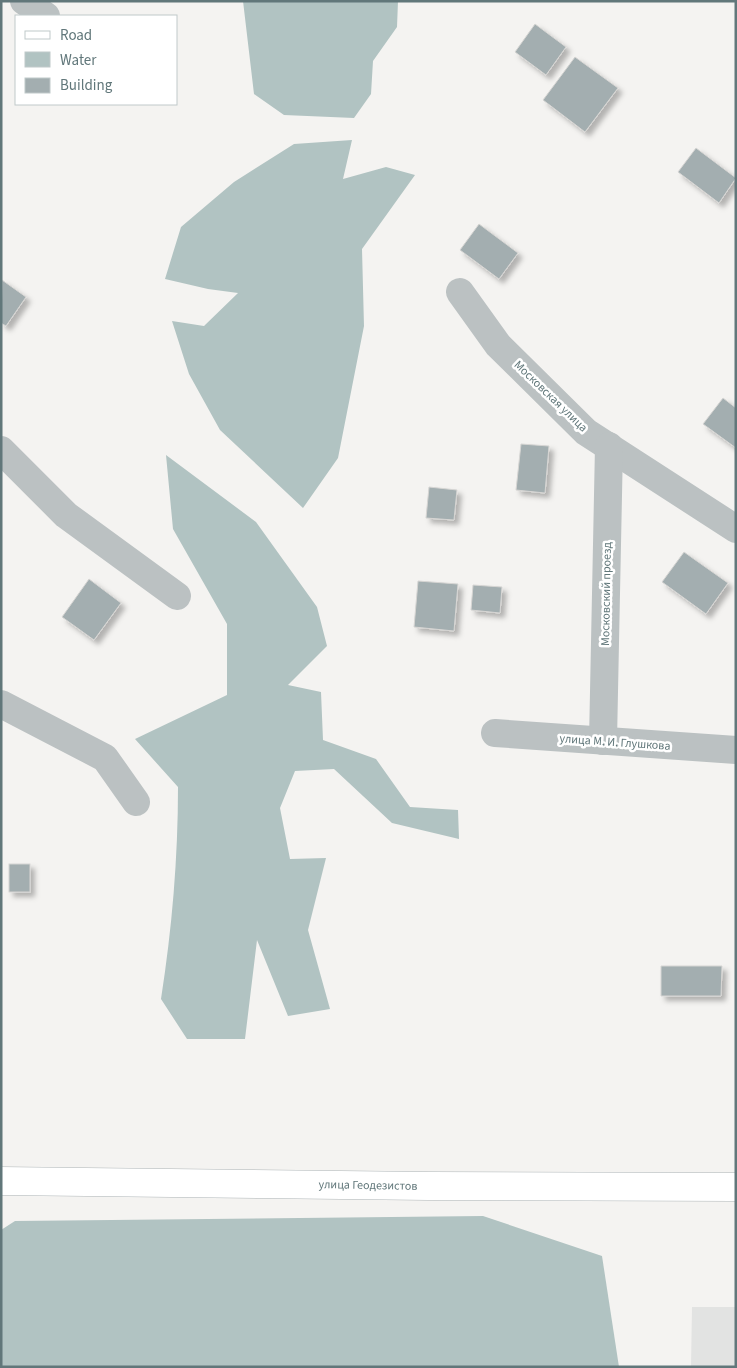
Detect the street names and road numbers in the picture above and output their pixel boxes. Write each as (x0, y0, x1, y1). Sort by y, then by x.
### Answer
street label: Московская улица (510, 357, 591, 436)
street label: Московский проезд (597, 541, 616, 646)
street label: улица М. И. Глушкова (559, 730, 671, 755)
street label: улица Геодезистов (318, 1176, 418, 1195)

